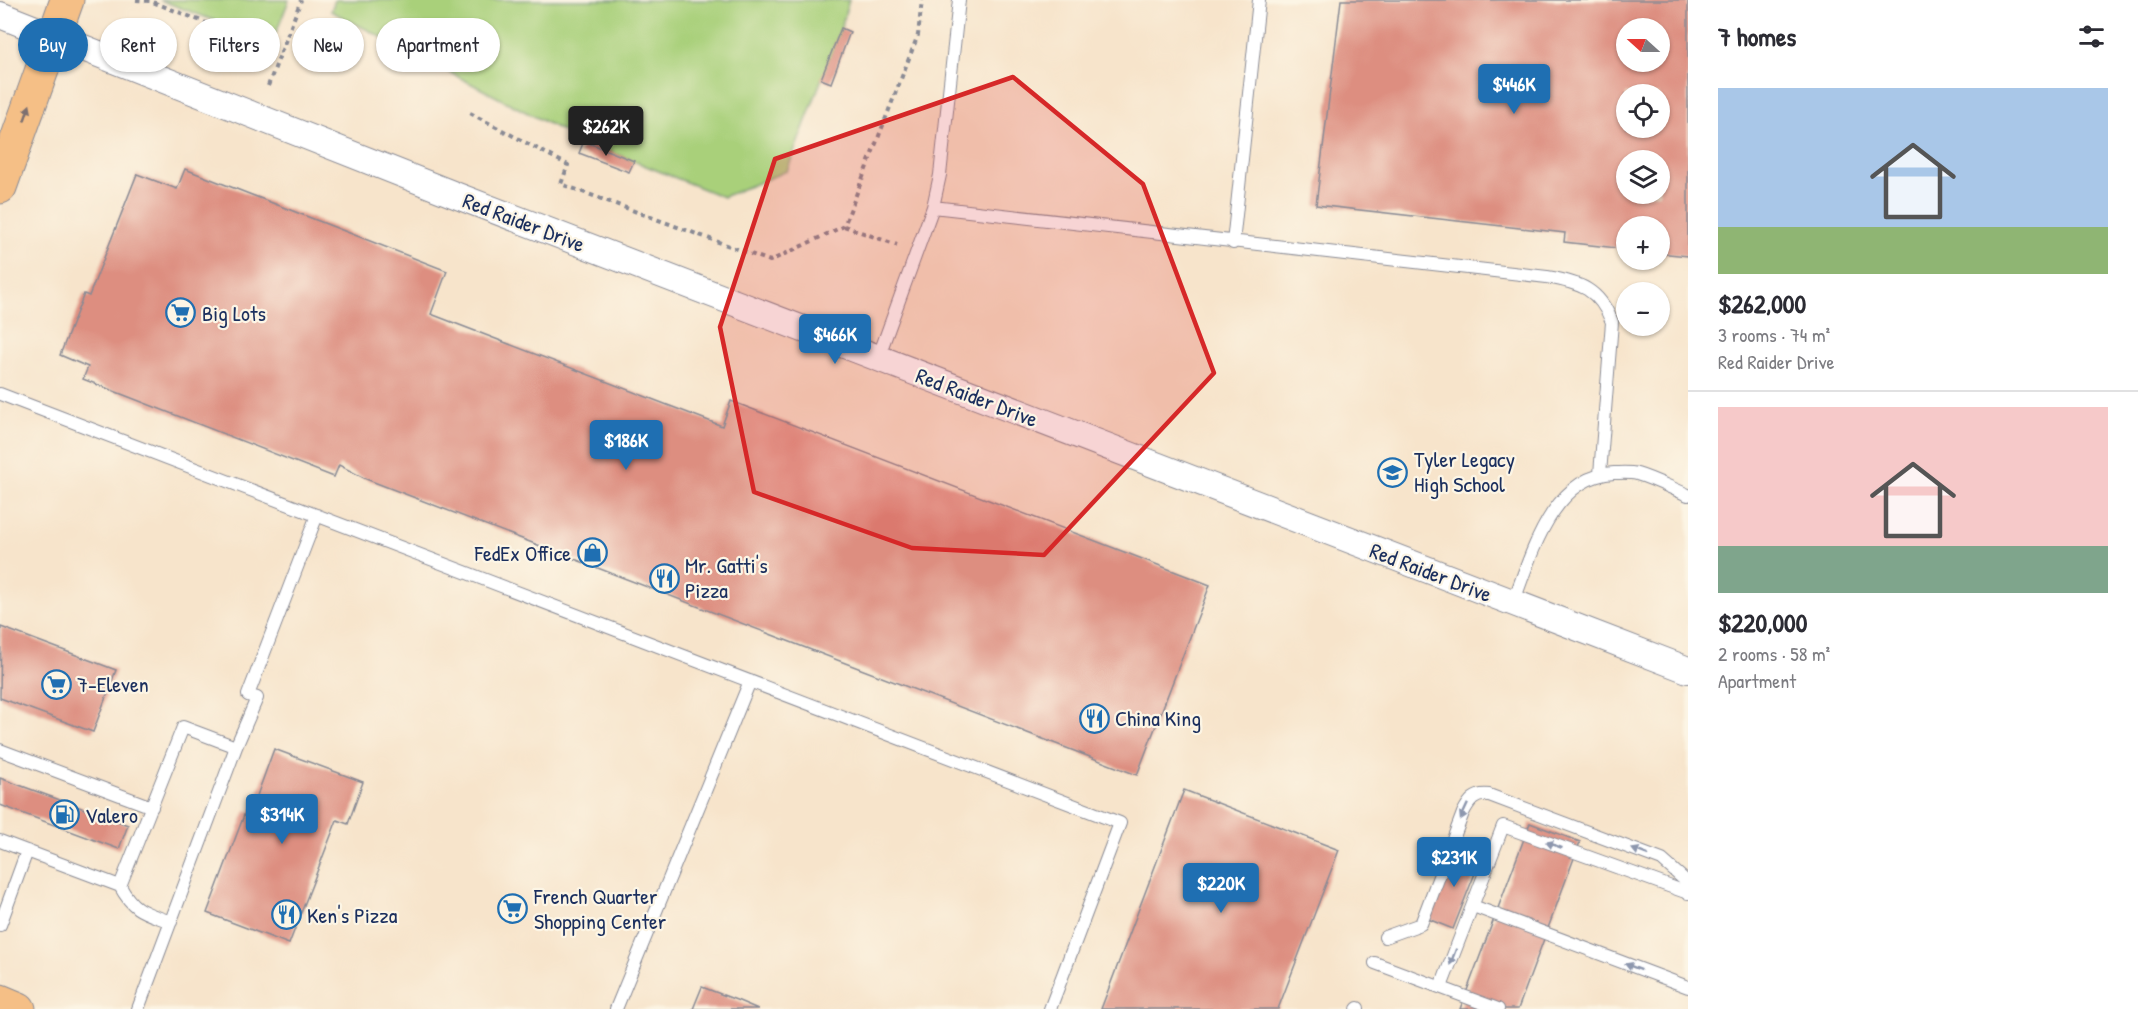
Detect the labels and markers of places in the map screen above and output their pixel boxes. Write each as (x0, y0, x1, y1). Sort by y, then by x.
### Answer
pin: $446K (1472, 64, 1556, 115)
pin: $262K (564, 106, 648, 157)
supermarket icon: Big Lots (165, 297, 197, 329)
place label: Big Lots (202, 298, 266, 328)
pin: $466K (793, 314, 877, 365)
pin: $186K (584, 420, 668, 471)
place label: Tyler Legacy High School (1414, 444, 1515, 499)
school or university icon: Tyler Legacy High School (1377, 456, 1409, 488)
shop icon: FedEx Office (576, 537, 608, 569)
place label: FedEx Office (474, 538, 571, 568)
place label: Mr. Gatti's Pizza (685, 550, 768, 605)
restaurant icon: Mr. Gatti's Pizza (648, 562, 680, 594)
supermarket icon: 7-Eleven (40, 668, 72, 700)
place label: 7-Eleven (77, 669, 149, 699)
restaurant icon: China King (1078, 702, 1110, 734)
place label: China King (1115, 703, 1201, 733)
pin: $314K (240, 794, 324, 845)
fuel station icon: Valero (48, 799, 80, 831)
place label: Valero (85, 800, 138, 830)
pin: $231K (1412, 837, 1496, 888)
pin: $220K (1179, 863, 1263, 914)
place label: French Quarter Shopping Center (533, 881, 667, 936)
supermarket icon: French Quarter Shopping Center (497, 893, 529, 925)
restaurant icon: Ken's Pizza (270, 899, 302, 931)
place label: Ken's Pizza (307, 900, 398, 930)

